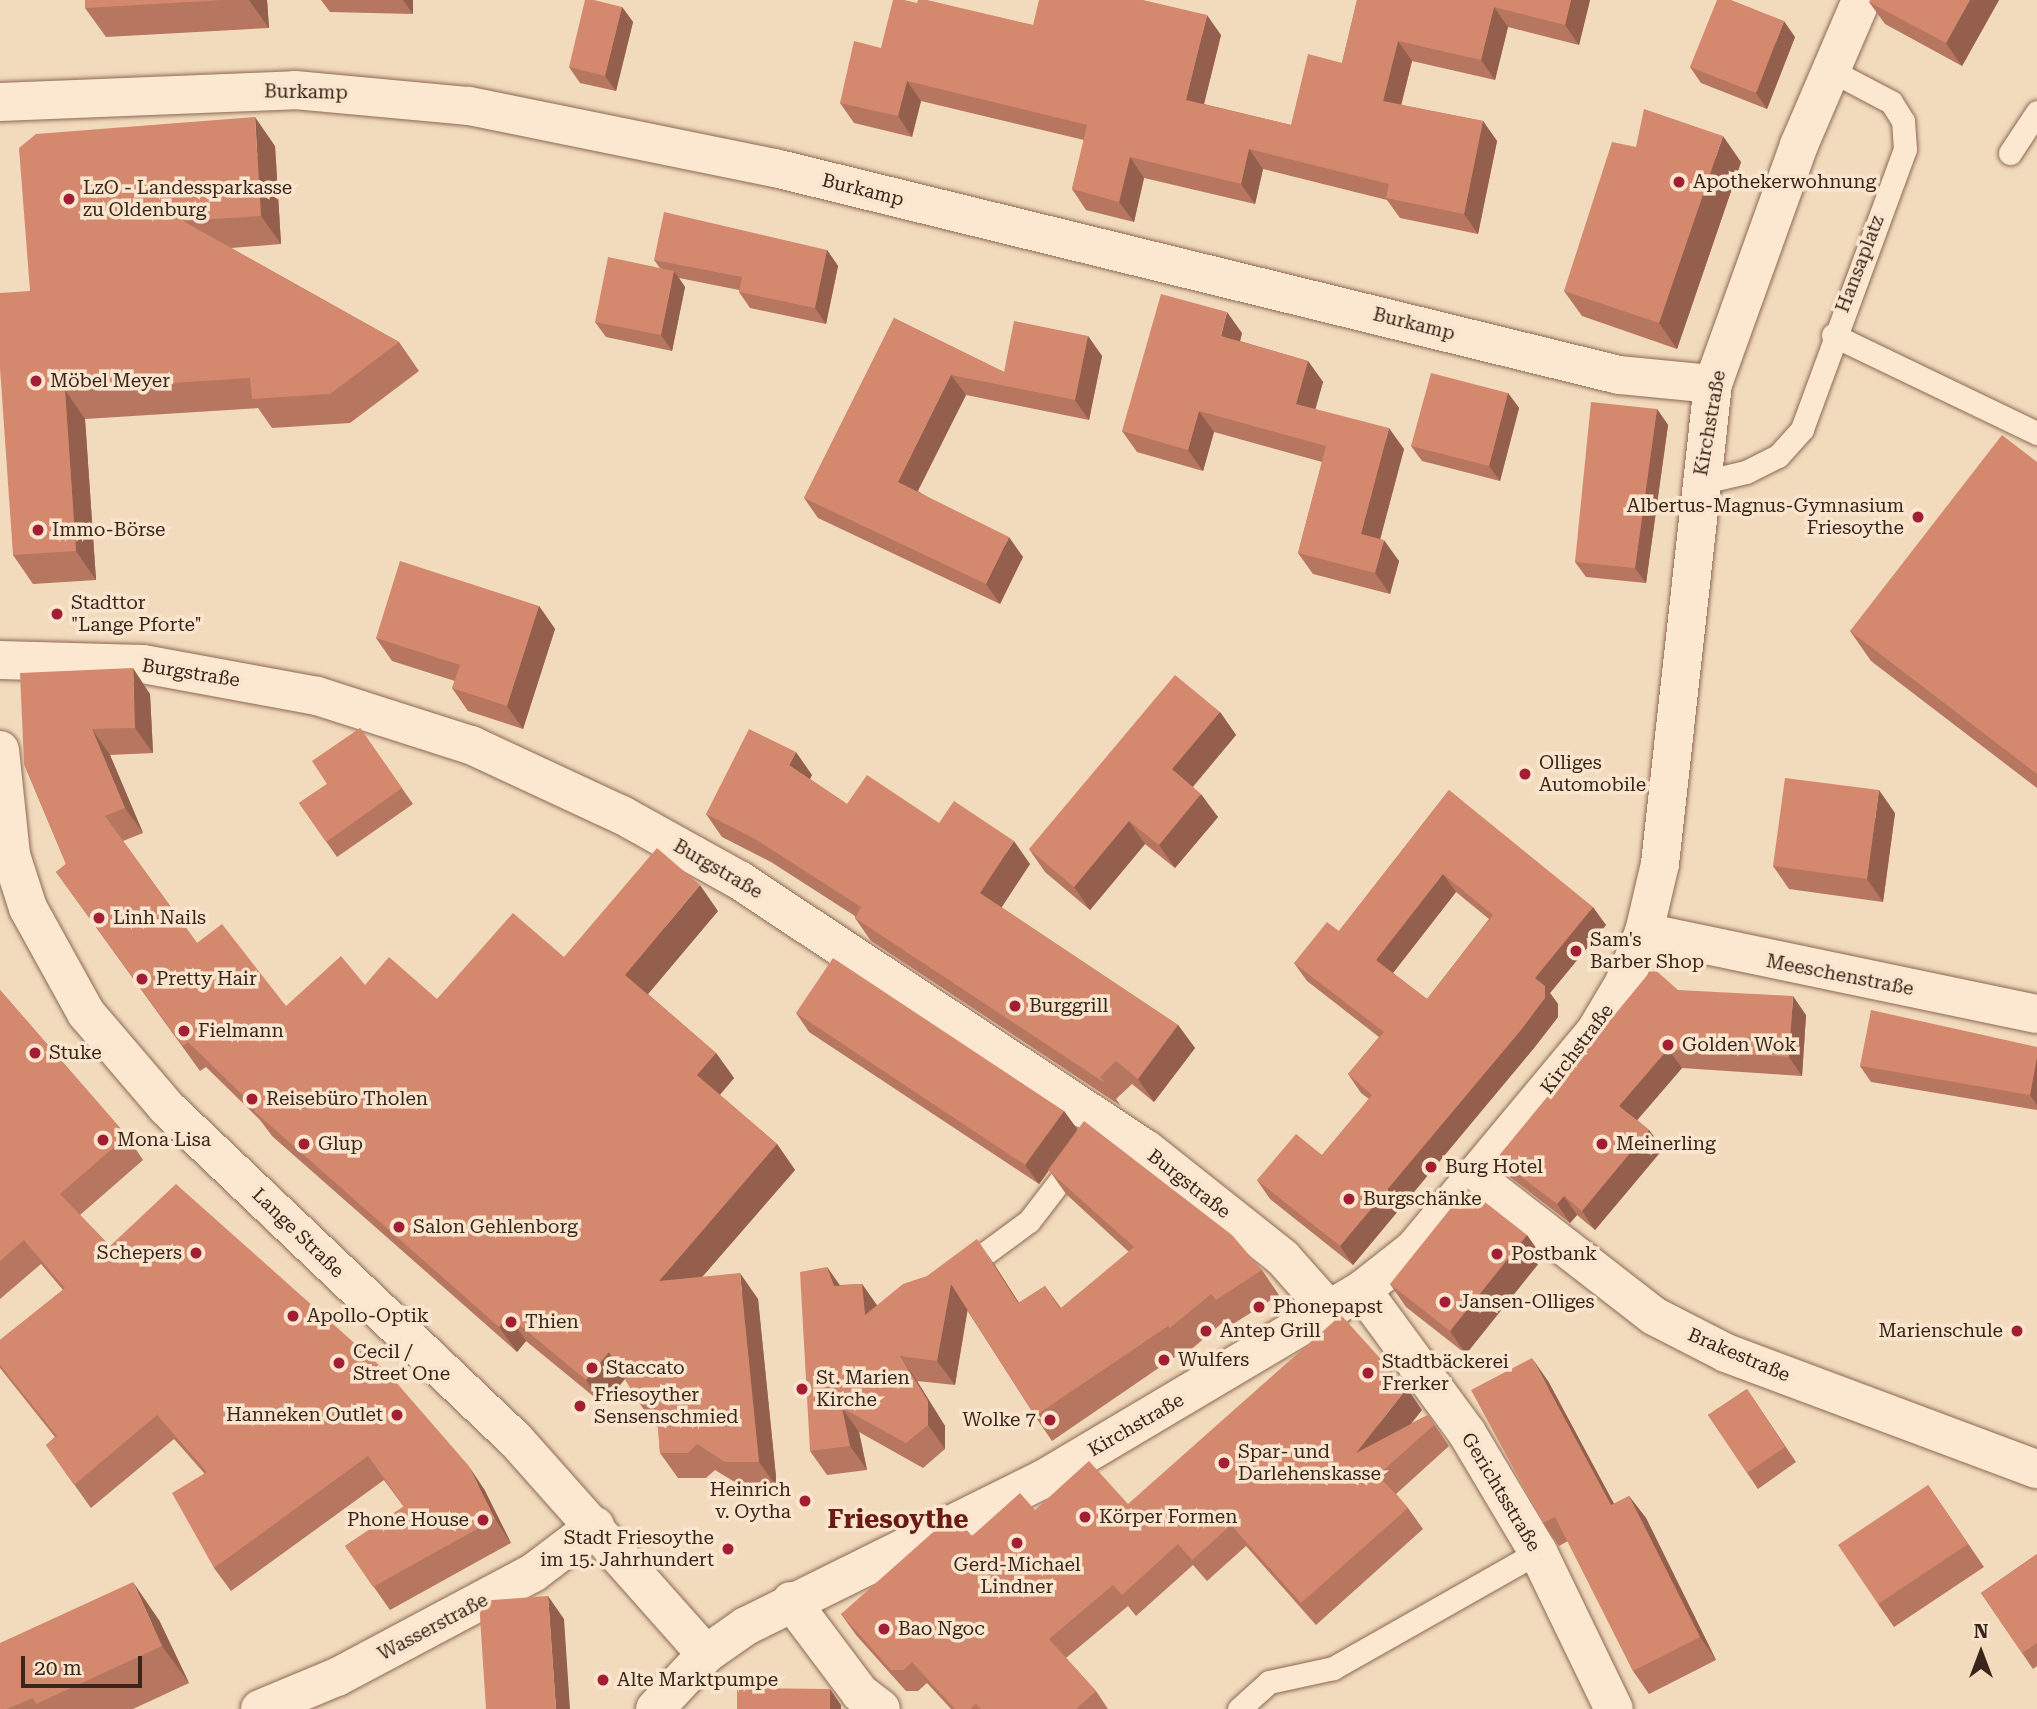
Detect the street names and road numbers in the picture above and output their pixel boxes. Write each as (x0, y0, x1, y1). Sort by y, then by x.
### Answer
street label: Burkamp (264, 80, 348, 104)
street label: Burkamp (820, 169, 906, 211)
street label: Hansaplatz (1831, 212, 1889, 316)
street label: Burkamp (1371, 303, 1457, 345)
street label: Kirchstraße (1690, 368, 1730, 478)
street label: Burgstraße (140, 654, 242, 692)
street label: Burgstraße (669, 834, 767, 904)
street label: Meeschenstraße (1764, 950, 1916, 1000)
street label: Kirchstraße (1536, 1000, 1618, 1098)
street label: Burgstraße (1143, 1145, 1235, 1223)
street label: Lange Straße (247, 1183, 349, 1283)
street label: Brakestraße (1684, 1323, 1794, 1387)
street label: Kirchstraße (1084, 1388, 1188, 1462)
street label: Gerichtsstraße (1457, 1428, 1545, 1556)
street label: Wasserstraße (374, 1588, 492, 1666)

